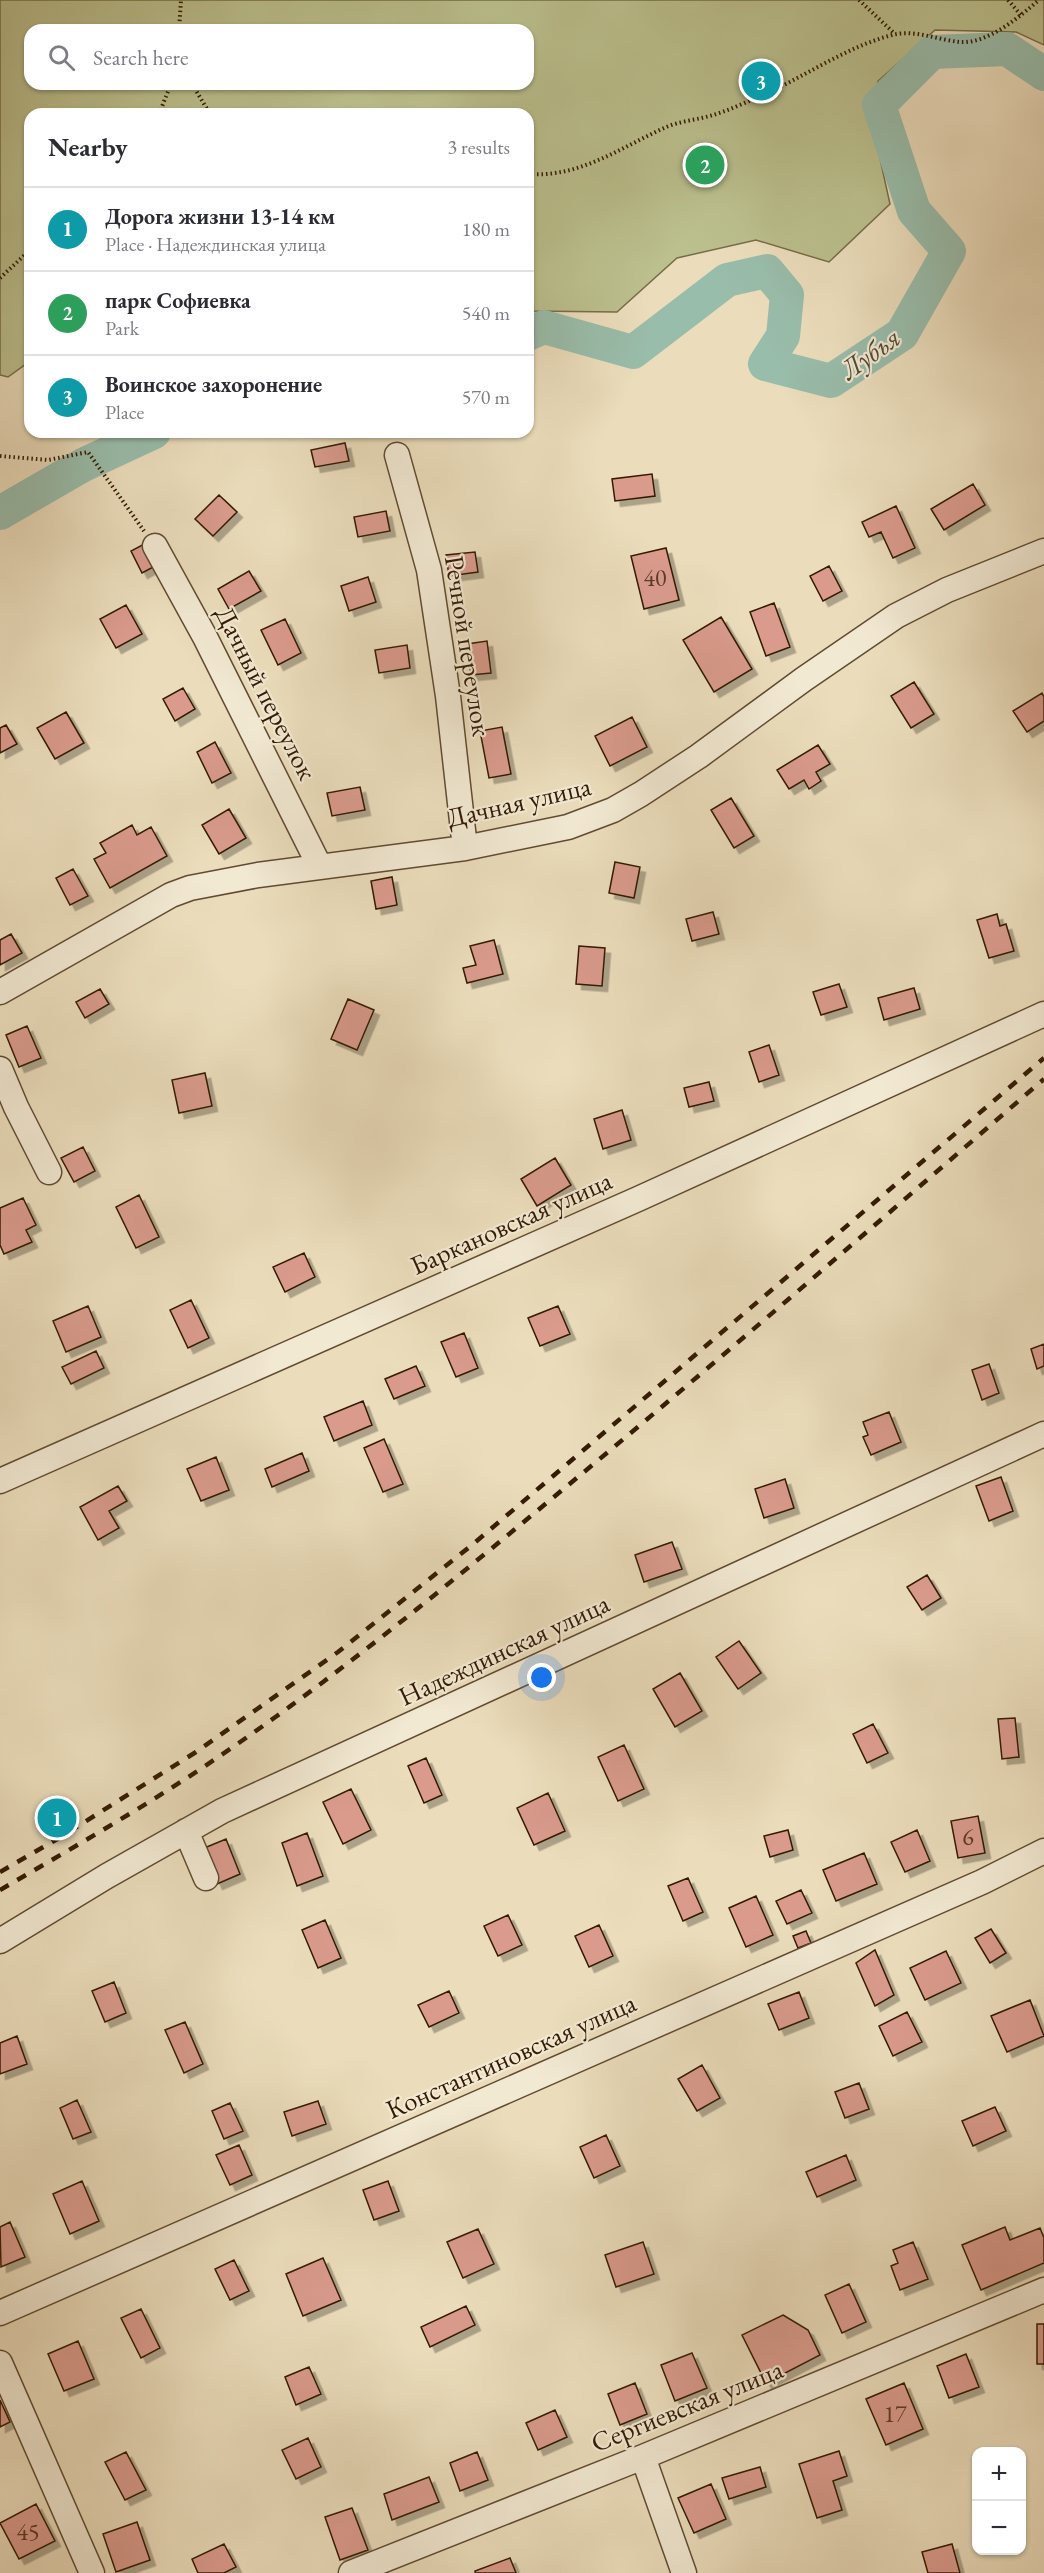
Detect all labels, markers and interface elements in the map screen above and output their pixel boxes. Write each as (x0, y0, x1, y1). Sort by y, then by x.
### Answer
search box (24, 24, 534, 90)
icon: search (45, 41, 78, 74)
text: Search here (93, 43, 188, 72)
pin: 3 (742, 58, 780, 104)
text: Nearby (48, 130, 128, 164)
text: 3 results (447, 134, 510, 160)
pin: 2 (686, 142, 724, 188)
text: Дорога жизни 13-14 км (105, 202, 335, 231)
text: 1 (62, 216, 73, 242)
text: 180 m (462, 216, 510, 242)
text: Place · Надеждинская улица (105, 231, 326, 257)
text: парк Софиевка (105, 286, 251, 315)
text: 2 (62, 300, 73, 326)
text: 540 m (462, 300, 510, 326)
text: Park (105, 315, 139, 341)
water label: Лубья (831, 319, 907, 388)
text: Воинское захоронение (105, 370, 322, 399)
text: 3 (62, 384, 73, 410)
text: 570 m (462, 384, 510, 410)
text: Place (105, 399, 144, 425)
street label: Речной переулок (437, 553, 500, 739)
house number: 40 (643, 562, 667, 593)
street label: Дачный переулок (208, 600, 325, 786)
street label: Дачная улица (443, 768, 595, 835)
street label: Баркановская улица (404, 1162, 617, 1283)
street label: Надеждинская улица (393, 1585, 615, 1714)
your location (527, 1663, 556, 1692)
pin: 1 (38, 1796, 76, 1840)
house number: 6 (962, 1821, 974, 1852)
street label: Константиновская улица (380, 1985, 642, 2126)
street label: Сергиевская улица (586, 2351, 788, 2460)
house number: 17 (883, 2398, 907, 2429)
map controls (972, 2447, 1026, 2555)
button: + (972, 2447, 1026, 2501)
button: − (972, 2501, 1026, 2555)
house number: 45 (16, 2516, 40, 2547)

